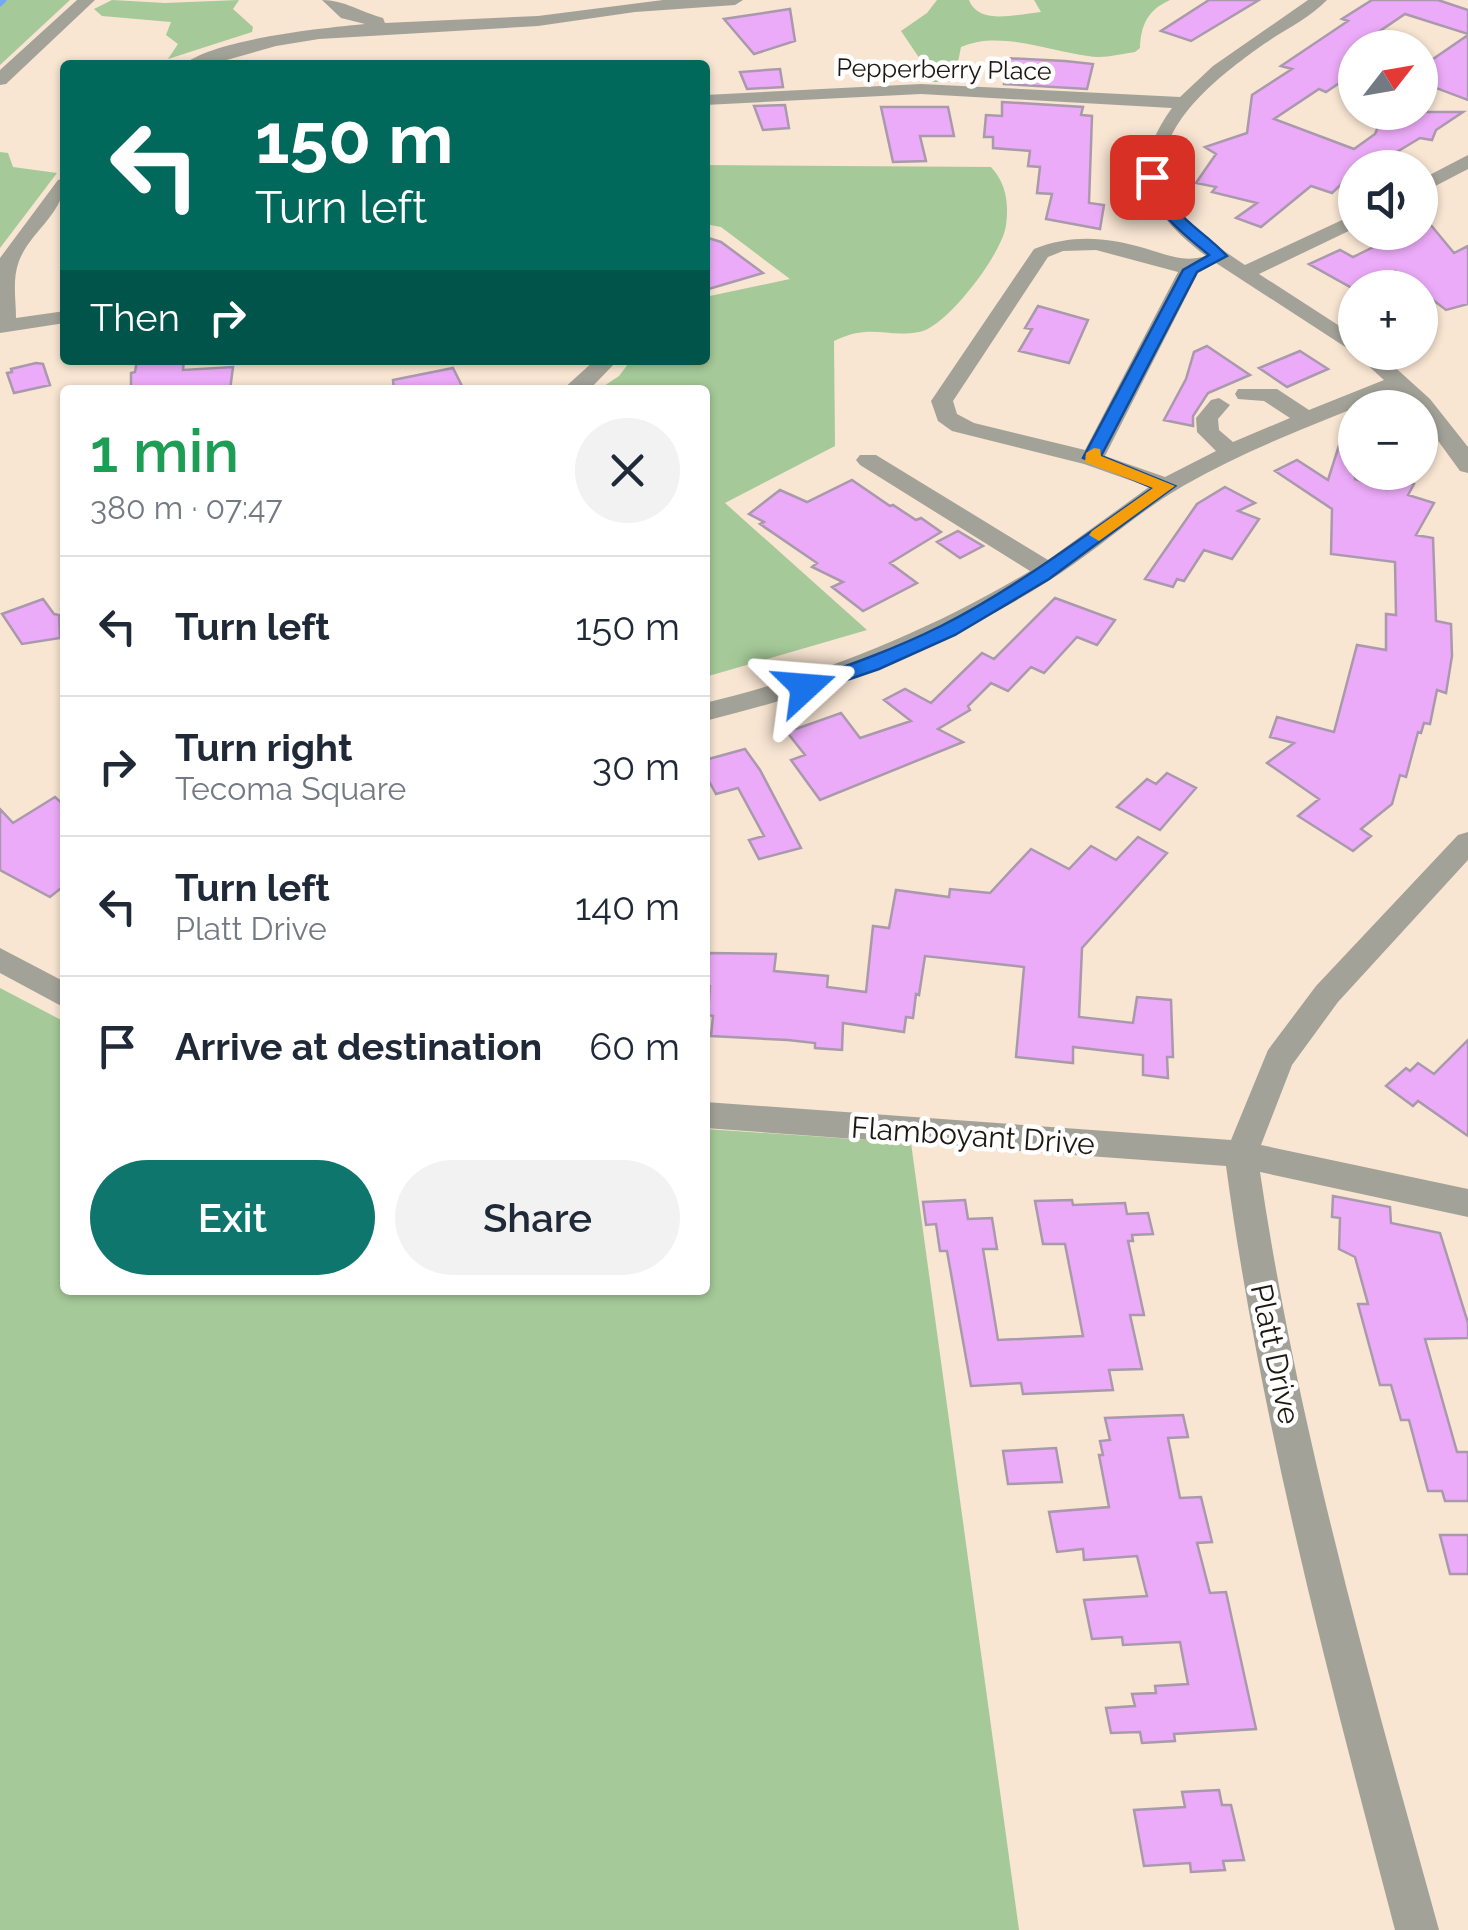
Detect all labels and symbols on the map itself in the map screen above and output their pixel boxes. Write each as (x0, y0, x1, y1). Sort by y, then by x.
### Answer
north arrow (1338, 30, 1438, 130)
street label: Pepperberry Place (836, 52, 1052, 86)
pin (1110, 135, 1195, 220)
position arrow (753, 635, 857, 739)
street label: Flamboyant Drive (850, 1110, 1096, 1161)
street label: Platt Drive (1244, 1281, 1307, 1427)

